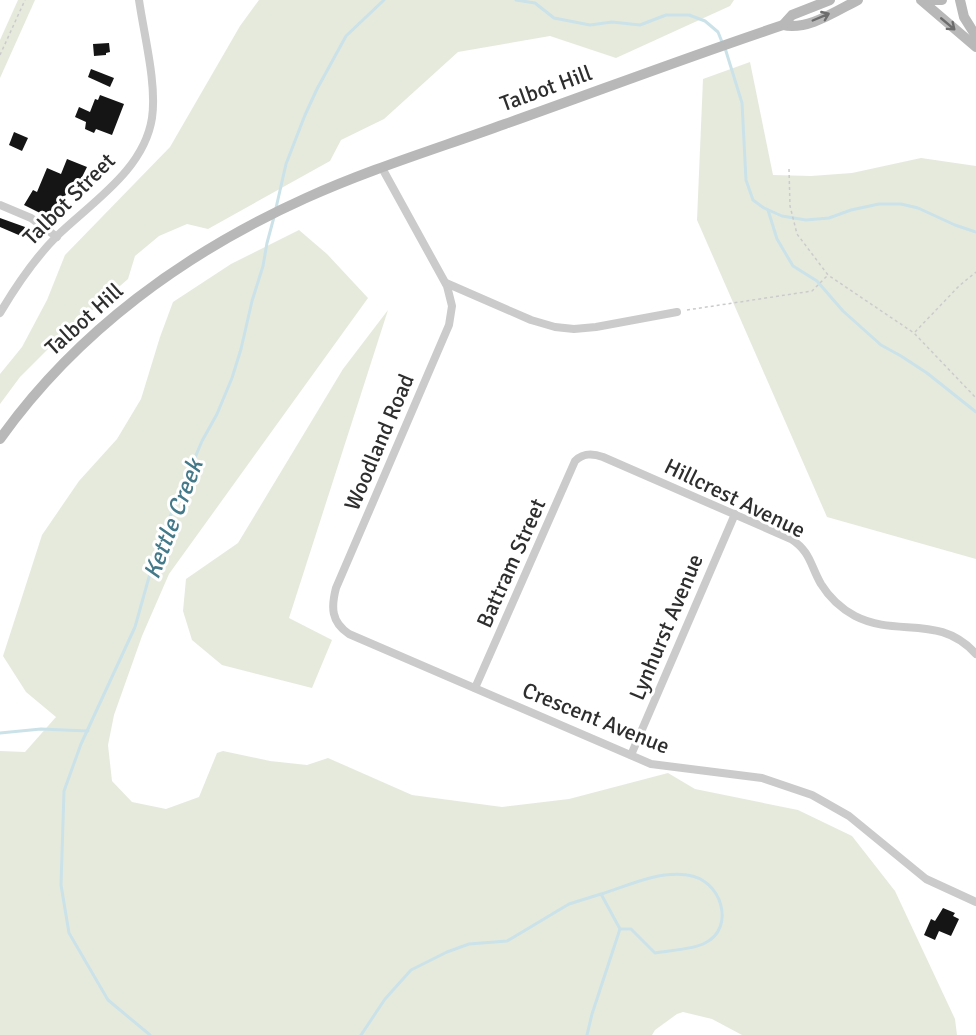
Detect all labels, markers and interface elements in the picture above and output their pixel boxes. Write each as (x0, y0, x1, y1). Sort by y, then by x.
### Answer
one-way arrow (812, 11, 830, 22)
one-way arrow (940, 17, 955, 31)
street label: Talbot Hill (496, 59, 596, 117)
street label: Talbot Street (17, 147, 121, 251)
street label: Talbot Hill (39, 277, 129, 361)
street label: Woodland Road (338, 370, 420, 514)
street label: Hillcrest Avenue (660, 452, 810, 544)
water label: Kettle Creek (136, 453, 210, 583)
street label: Battram Street (471, 494, 552, 632)
street label: Lynhurst Avenue (623, 550, 709, 704)
street label: Crescent Avenue (519, 676, 673, 760)

